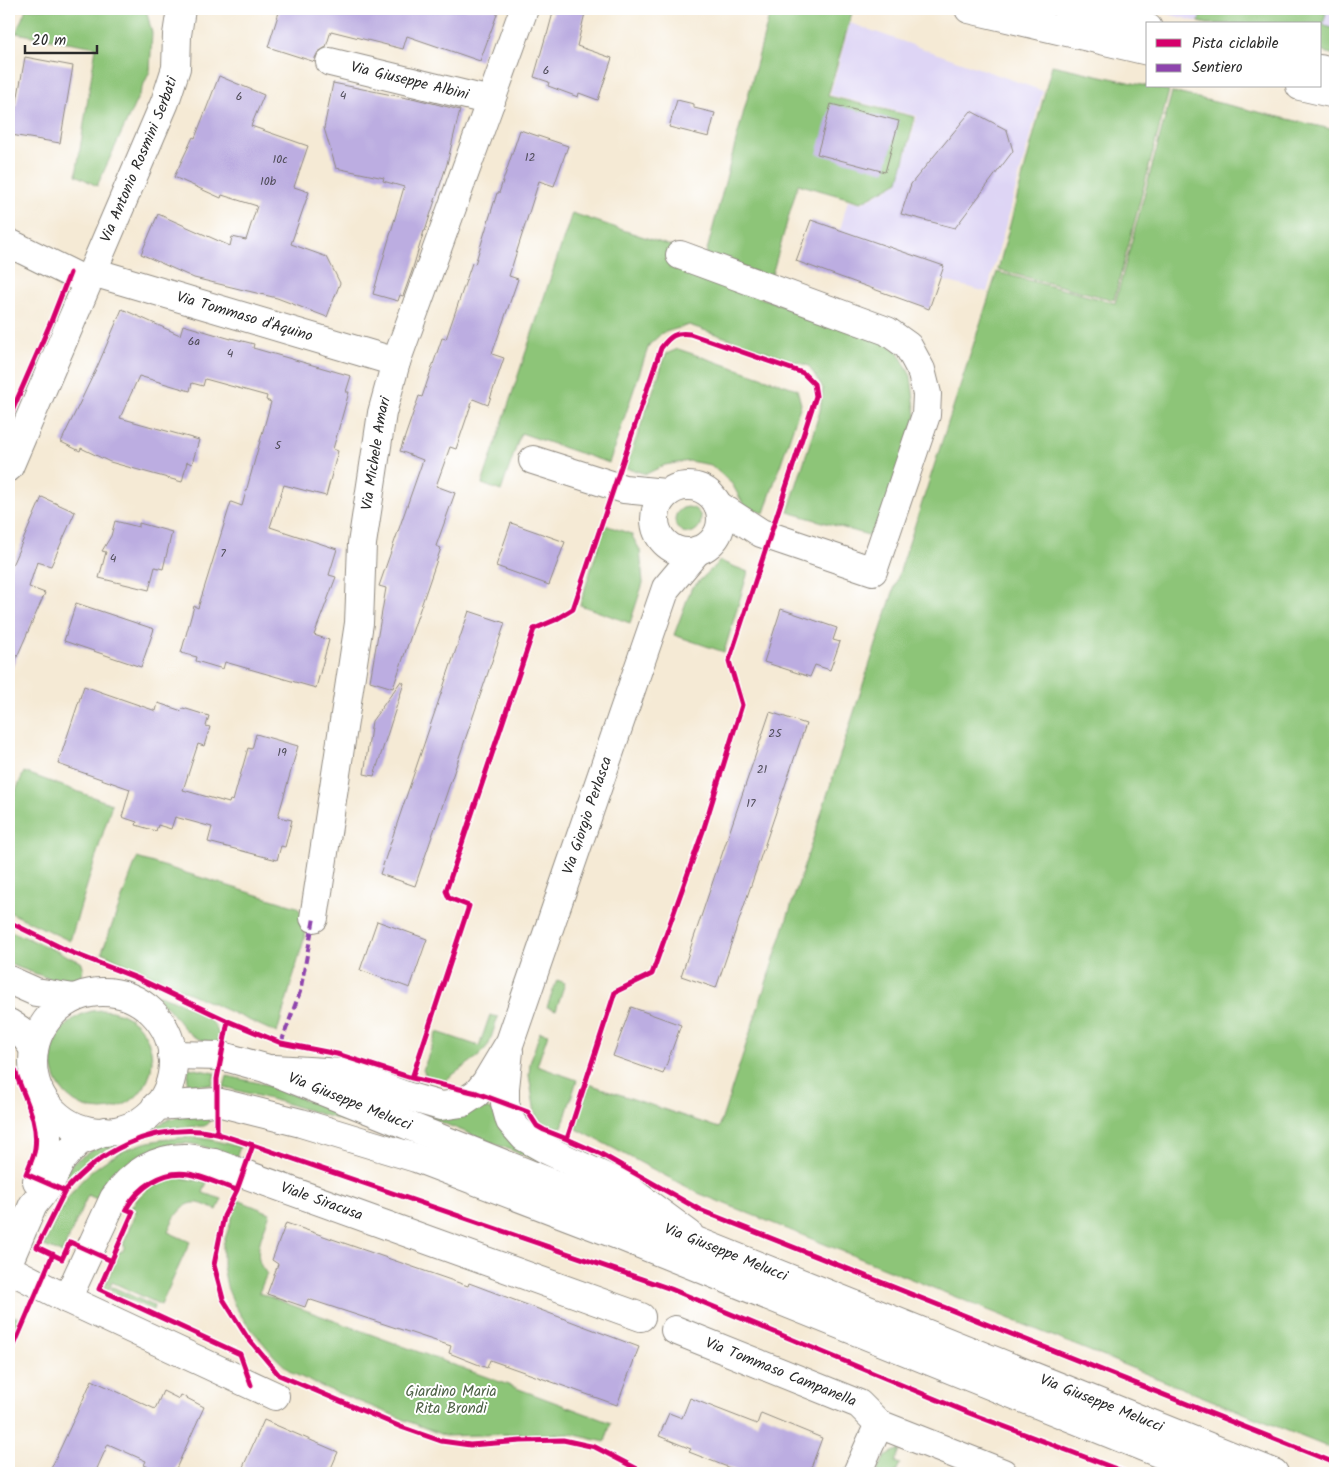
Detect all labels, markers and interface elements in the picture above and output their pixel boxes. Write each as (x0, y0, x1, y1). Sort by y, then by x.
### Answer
scale bar (25, 22, 98, 54)
legend (1146, 22, 1322, 88)
text: 20 m (32, 29, 66, 53)
text: Pista ciclabile (1192, 32, 1279, 56)
street label: Via Giuseppe Albini (348, 55, 473, 108)
text: Sentiero (1192, 56, 1243, 80)
house number: 6 (543, 61, 549, 80)
street label: Via Antonio Rosmini Serbati (94, 72, 185, 246)
house number: 4 (340, 86, 347, 105)
house number: 6 (236, 87, 242, 106)
house number: 12 (525, 148, 535, 167)
house number: 10c (272, 150, 288, 169)
house number: 10b (260, 172, 277, 191)
street label: Via Tommaso d'Aquino (173, 285, 316, 349)
house number: 6a (188, 332, 201, 351)
house number: 4 (227, 344, 234, 363)
street label: Via Michele Amari (355, 393, 398, 512)
house number: 5 (275, 436, 283, 455)
house number: 7 (220, 544, 226, 563)
house number: 4 (110, 549, 117, 568)
house number: 25 (768, 724, 783, 743)
house number: 19 (277, 743, 287, 762)
street label: Via Giorgio Perlasca (556, 753, 619, 878)
house number: 21 (757, 760, 768, 779)
house number: 17 (746, 794, 756, 813)
street label: Via Giuseppe Melucci (284, 1066, 417, 1138)
street label: Viale Siracusa (277, 1176, 366, 1228)
street label: Via Giuseppe Melucci (660, 1217, 792, 1289)
street label: Via Tommaso Campanella (702, 1331, 860, 1414)
street label: Via Giuseppe Melucci (1036, 1368, 1168, 1440)
park label: Giardino Maria Rita Brondi (405, 1380, 497, 1421)

